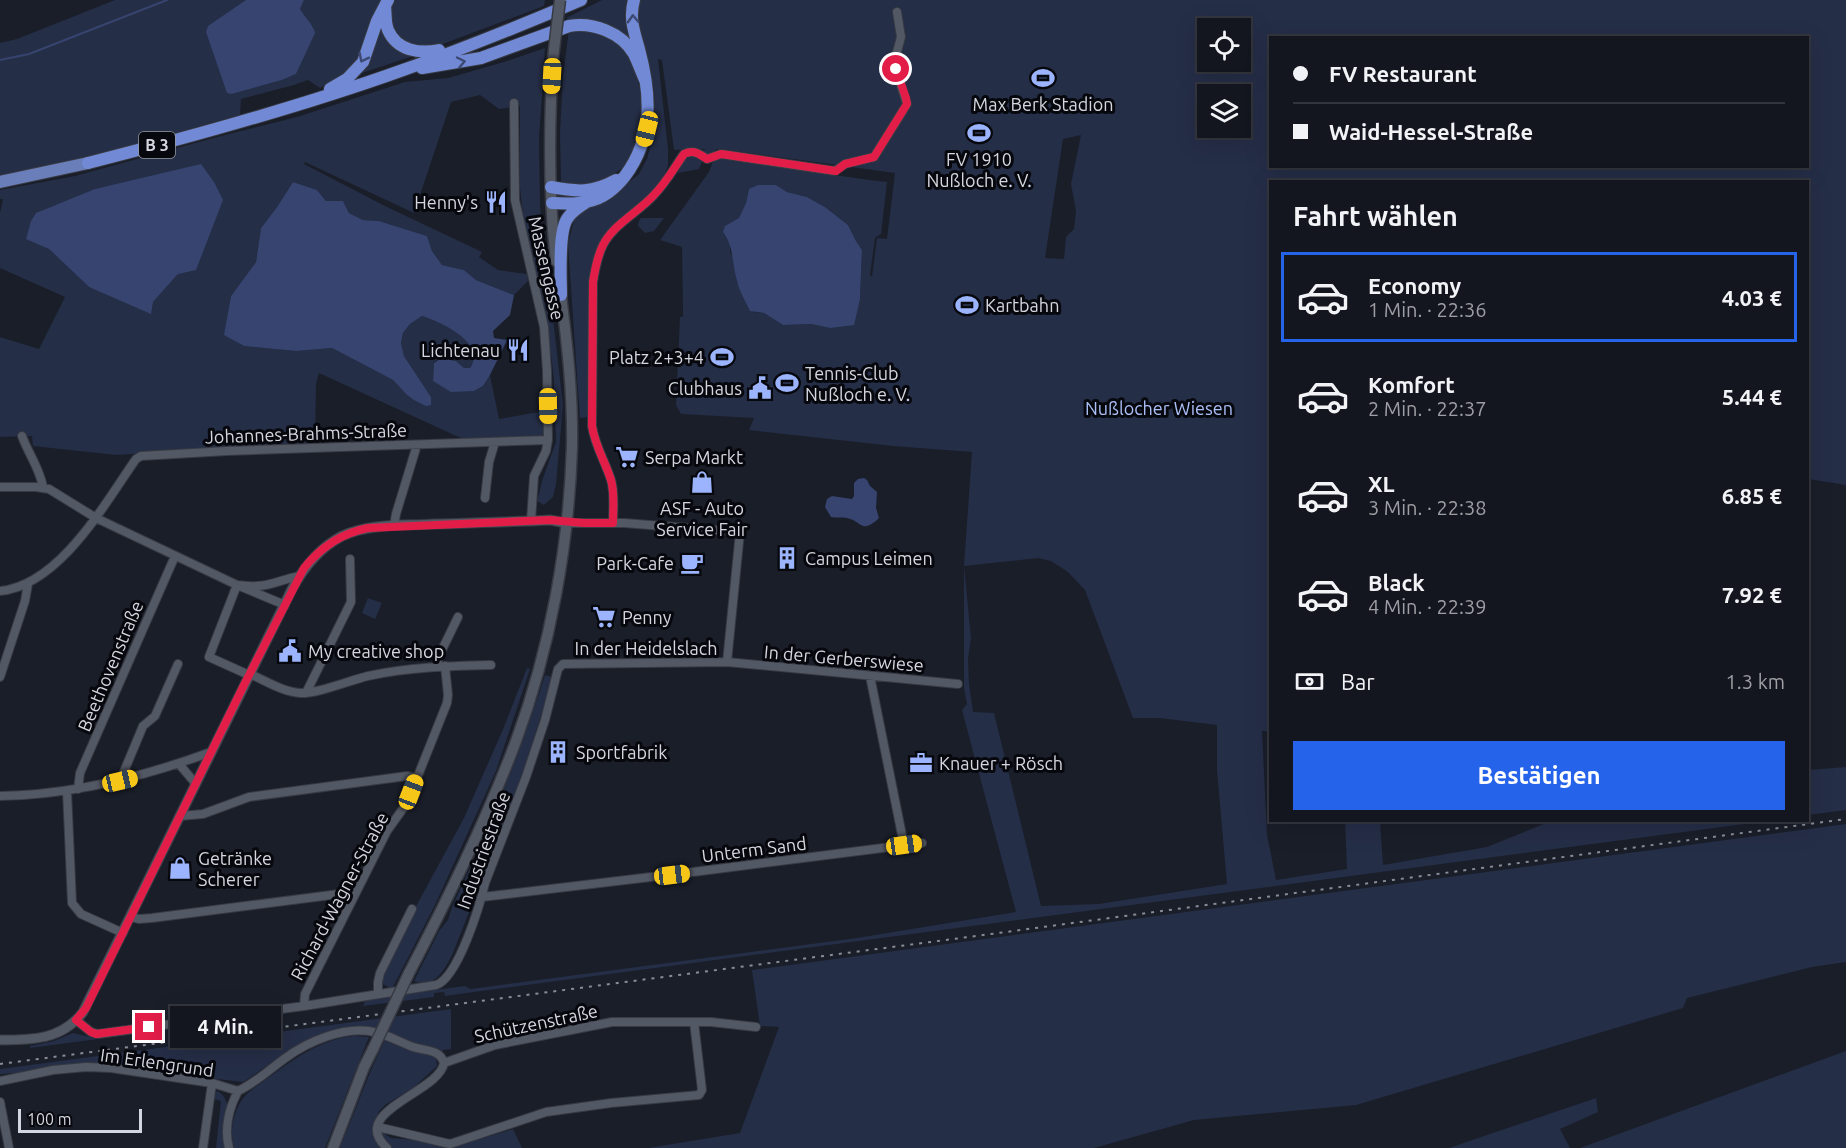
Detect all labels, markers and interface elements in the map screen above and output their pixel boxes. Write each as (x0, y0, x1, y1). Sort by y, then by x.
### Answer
one-way arrow (626, 15, 639, 24)
map controls (1197, 18, 1251, 138)
button: locate (1197, 18, 1251, 72)
one-way arrow (358, 52, 370, 63)
route start (882, 55, 909, 82)
one-way arrow (456, 56, 466, 69)
car (542, 58, 562, 94)
text: FV Restaurant (1329, 61, 1477, 86)
sports icon: Max Berk Stadion (1030, 65, 1056, 91)
button: layers (1197, 84, 1251, 138)
place label: Max Berk Stadion (973, 94, 1113, 114)
car (634, 109, 660, 149)
text: Waid-Hessel-Straße (1329, 119, 1533, 144)
sports icon: FV 1910 Nußloch e. V. (966, 120, 992, 146)
road number: B 3 (139, 132, 175, 158)
place label: FV 1910 Nußloch e. V. (926, 149, 1032, 190)
restaurant icon: Henny's (483, 189, 509, 215)
place label: Henny's (414, 192, 478, 212)
text: Fahrt wählen (1293, 201, 1458, 231)
street label: Massengasse (525, 214, 569, 322)
icon: car (1296, 270, 1350, 324)
text: Economy (1368, 273, 1461, 298)
text: 4.03 € (1722, 285, 1782, 310)
sports icon: Kartbahn (954, 292, 980, 318)
place label: Kartbahn (985, 295, 1059, 315)
text: 1 Min. · 22:36 (1368, 298, 1487, 321)
restaurant icon: Lichtenau (505, 337, 531, 363)
place label: Lichtenau (421, 340, 500, 360)
sports icon: Platz 2+3+4 (709, 344, 735, 370)
place label: Platz 2+3+4 (609, 347, 704, 367)
place label: Tennis-Club Nußloch e. V. (805, 363, 910, 404)
icon: car (1296, 369, 1350, 423)
sports icon: Tennis-Club Nußloch e. V. (774, 370, 800, 396)
text: Komfort (1368, 372, 1455, 397)
public building icon: Clubhaus (747, 375, 773, 401)
place label: Clubhaus (668, 378, 742, 398)
text: 5.44 € (1722, 384, 1782, 409)
car (539, 388, 557, 424)
text: 2 Min. · 22:37 (1368, 397, 1487, 420)
park label: Nußlocher Wiesen (1085, 398, 1233, 418)
street label: Johannes-Brahms-Straße (205, 419, 407, 447)
supermarket icon: Serpa Markt (614, 444, 640, 470)
place label: Serpa Markt (645, 447, 743, 467)
icon: car (1296, 468, 1350, 522)
shop icon: ASF - Auto Service Fair (689, 469, 715, 495)
text: XL (1368, 471, 1395, 496)
text: 6.85 € (1722, 483, 1782, 508)
text: 3 Min. · 22:38 (1368, 496, 1487, 519)
place label: ASF - Auto Service Fair (656, 498, 748, 539)
building icon: Campus Leimen (774, 545, 800, 571)
place label: Campus Leimen (805, 548, 933, 568)
cafe icon: Park-Cafe (679, 550, 705, 576)
place label: Park-Cafe (596, 553, 674, 573)
icon: car (1296, 567, 1350, 621)
text: Black (1368, 570, 1425, 595)
text: 7.92 € (1722, 582, 1782, 607)
text: 4 Min. · 22:39 (1368, 595, 1487, 618)
street label: Beethovenstraße (73, 598, 147, 734)
supermarket icon: Penny (591, 604, 617, 630)
place label: Penny (622, 607, 672, 627)
public building icon: My creative shop (277, 638, 303, 664)
street label: In der Heidelslach (575, 638, 717, 658)
place label: My creative shop (308, 641, 444, 661)
street label: In der Gerberswiese (763, 641, 925, 675)
icon: cash (1293, 665, 1326, 698)
text: Bar (1341, 669, 1375, 694)
text: 1.3 km (1726, 670, 1785, 693)
building icon: Sportfabrik (545, 739, 571, 765)
button: Bestätigen (1293, 741, 1785, 810)
place label: Sportfabrik (576, 742, 667, 762)
office icon: Knauer + Rösch (908, 750, 934, 776)
place label: Knauer + Rösch (939, 753, 1063, 773)
car (100, 768, 140, 794)
car (396, 772, 426, 812)
street label: Industriestraße (452, 789, 514, 911)
street label: Richard-Wagner-Straße (286, 809, 392, 983)
street label: Unterm Sand (700, 833, 808, 865)
car (885, 834, 923, 856)
place label: Getränke Scherer (198, 848, 272, 889)
shop icon: Getränke Scherer (167, 855, 193, 881)
car (653, 864, 691, 886)
street label: Schützenstraße (473, 1000, 599, 1046)
callout: 4 Min. (170, 1006, 281, 1048)
route end (135, 1013, 162, 1040)
text: 4 Min. (198, 1015, 254, 1038)
street label: Im Erlengrund (99, 1044, 215, 1080)
scale bar (18, 1106, 142, 1134)
text: 100 m (27, 1110, 72, 1128)

